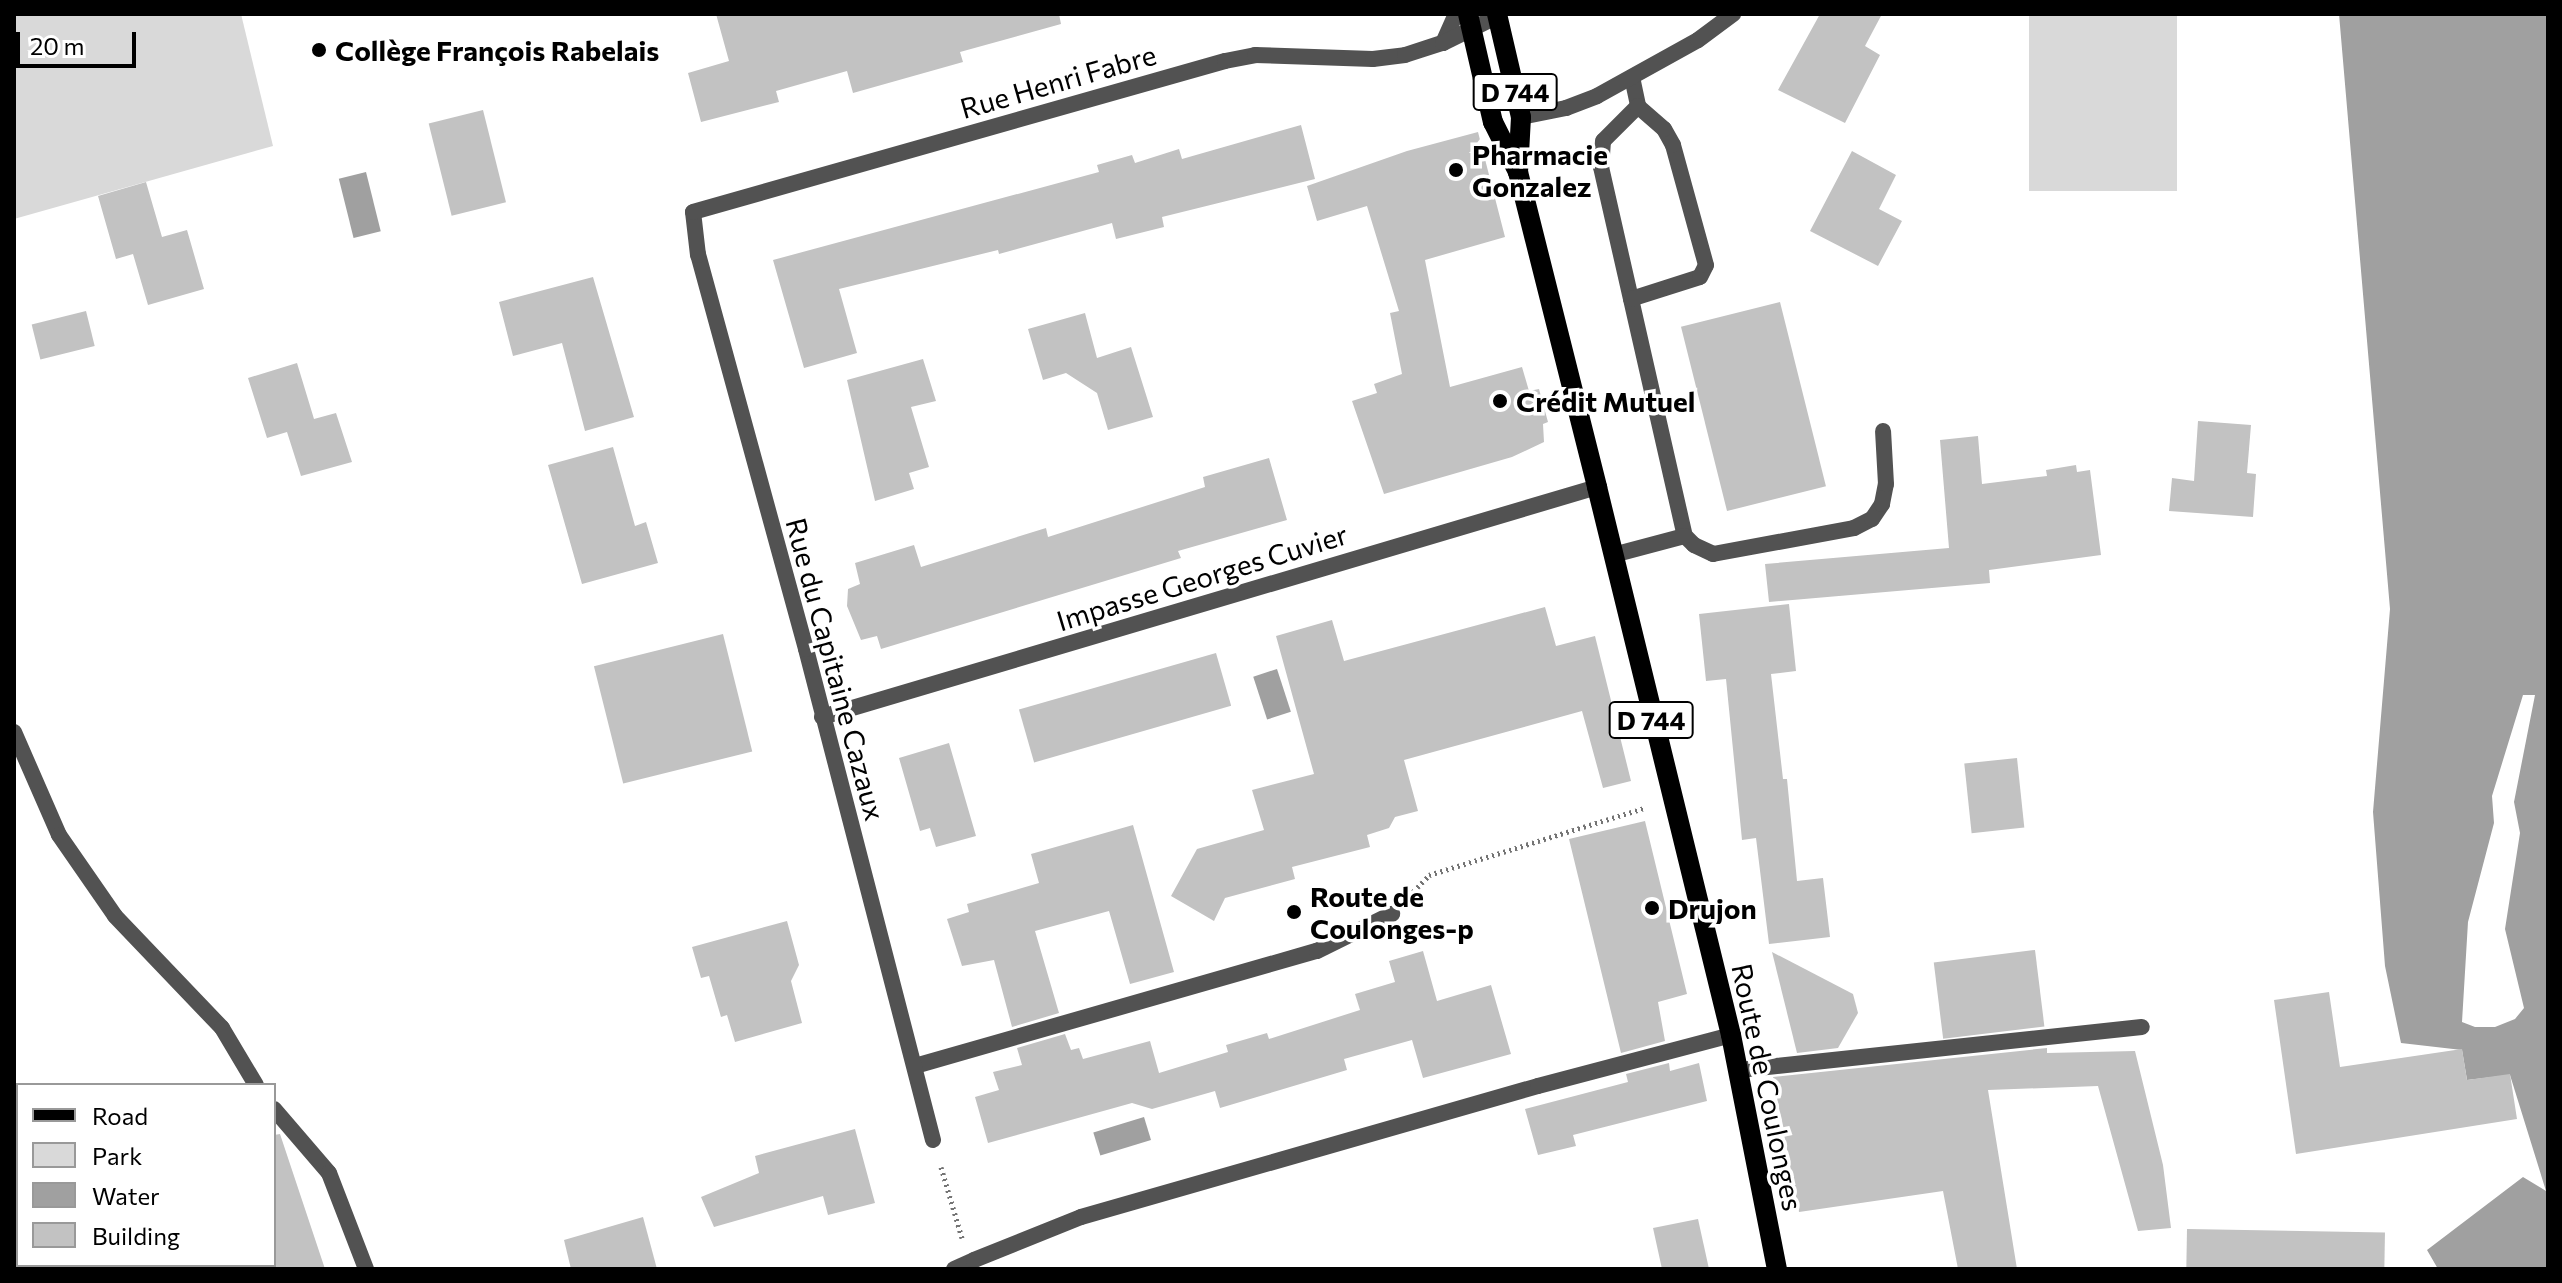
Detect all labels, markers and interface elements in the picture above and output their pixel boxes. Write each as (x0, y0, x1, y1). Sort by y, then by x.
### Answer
scale bar (20, 16, 140, 66)
text: 20 m (30, 31, 84, 60)
place label: Collège François Rabelais (335, 33, 659, 67)
street label: Rue Henri Fabre (956, 37, 1160, 125)
marker: Collège François Rabelais (310, 41, 328, 59)
road number: D 744 (1471, 70, 1559, 114)
place label: Pharmacie Gonzalez (1472, 137, 1608, 203)
marker: Pharmacie Gonzalez (1447, 161, 1465, 179)
place label: Crédit Mutuel (1516, 384, 1695, 418)
marker: Crédit Mutuel (1491, 392, 1509, 410)
street label: Rue du Capitaine Cazaux (779, 514, 893, 824)
street label: Impasse Georges Cuvier (1053, 517, 1351, 637)
road number: D 744 (1607, 698, 1695, 742)
place label: Route de Coulonges-p (1310, 879, 1474, 945)
place label: Drujon (1668, 891, 1757, 925)
marker: Drujon (1643, 899, 1661, 917)
marker: Route de Coulonges-p (1285, 903, 1303, 921)
street label: Route de Coulonges (1725, 960, 1811, 1214)
legend (16, 1083, 276, 1267)
text: Road (92, 1101, 148, 1130)
text: Park (92, 1141, 142, 1170)
text: Water (92, 1181, 160, 1210)
text: Building (92, 1221, 180, 1250)

